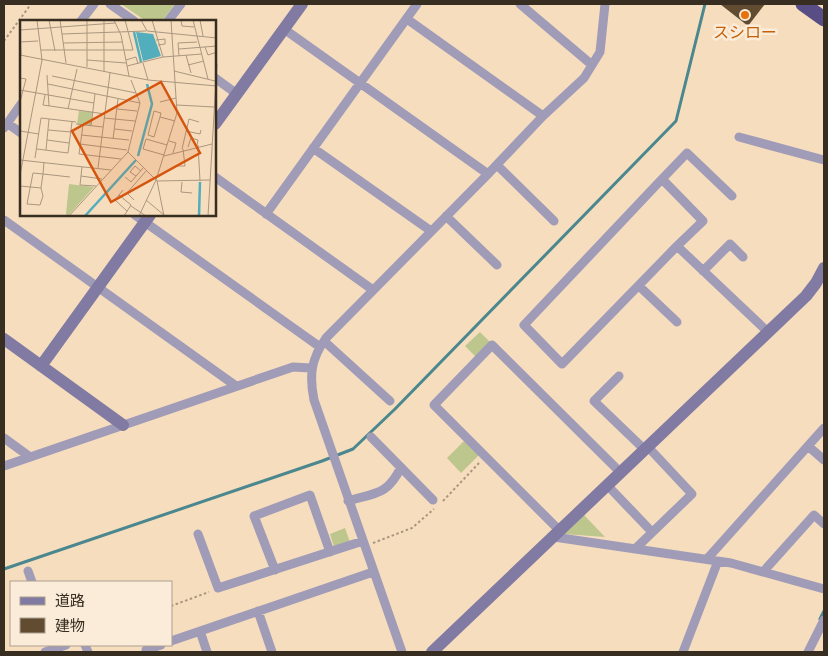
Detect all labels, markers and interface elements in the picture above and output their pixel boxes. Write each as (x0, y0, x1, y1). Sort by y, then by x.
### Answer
marker: スシロー (739, 9, 751, 21)
inset map (20, 20, 216, 216)
place label: スシロー (713, 23, 777, 42)
legend (10, 581, 172, 646)
text: 道路 (55, 592, 85, 610)
text: 建物 (55, 617, 85, 635)

